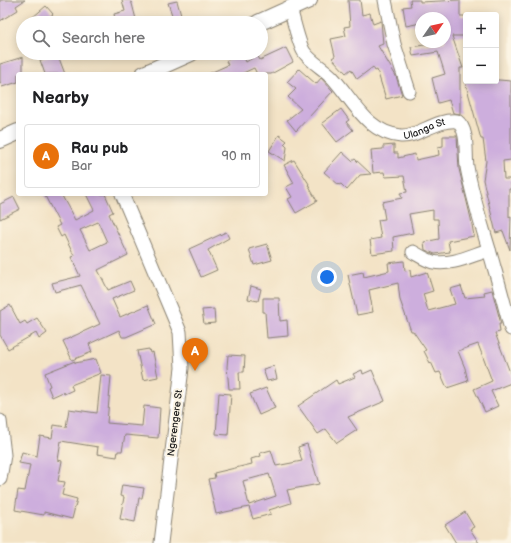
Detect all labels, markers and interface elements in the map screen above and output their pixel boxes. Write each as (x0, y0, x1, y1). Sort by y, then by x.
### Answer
north arrow (415, 12, 451, 48)
map controls (463, 12, 499, 84)
button: + (463, 12, 499, 48)
search box (16, 16, 268, 60)
icon: search (30, 27, 52, 49)
text: Search here (62, 29, 145, 48)
button: − (463, 48, 499, 84)
text: Nearby (32, 88, 89, 108)
street label: Ulanga St (403, 116, 446, 142)
text: Rau pub (71, 139, 128, 158)
text: A (42, 148, 50, 164)
text: 90 m (222, 148, 251, 164)
text: Bar (71, 158, 92, 174)
your location (317, 267, 337, 287)
pin: A (182, 338, 208, 371)
street label: Ngerengere St (165, 389, 185, 457)

